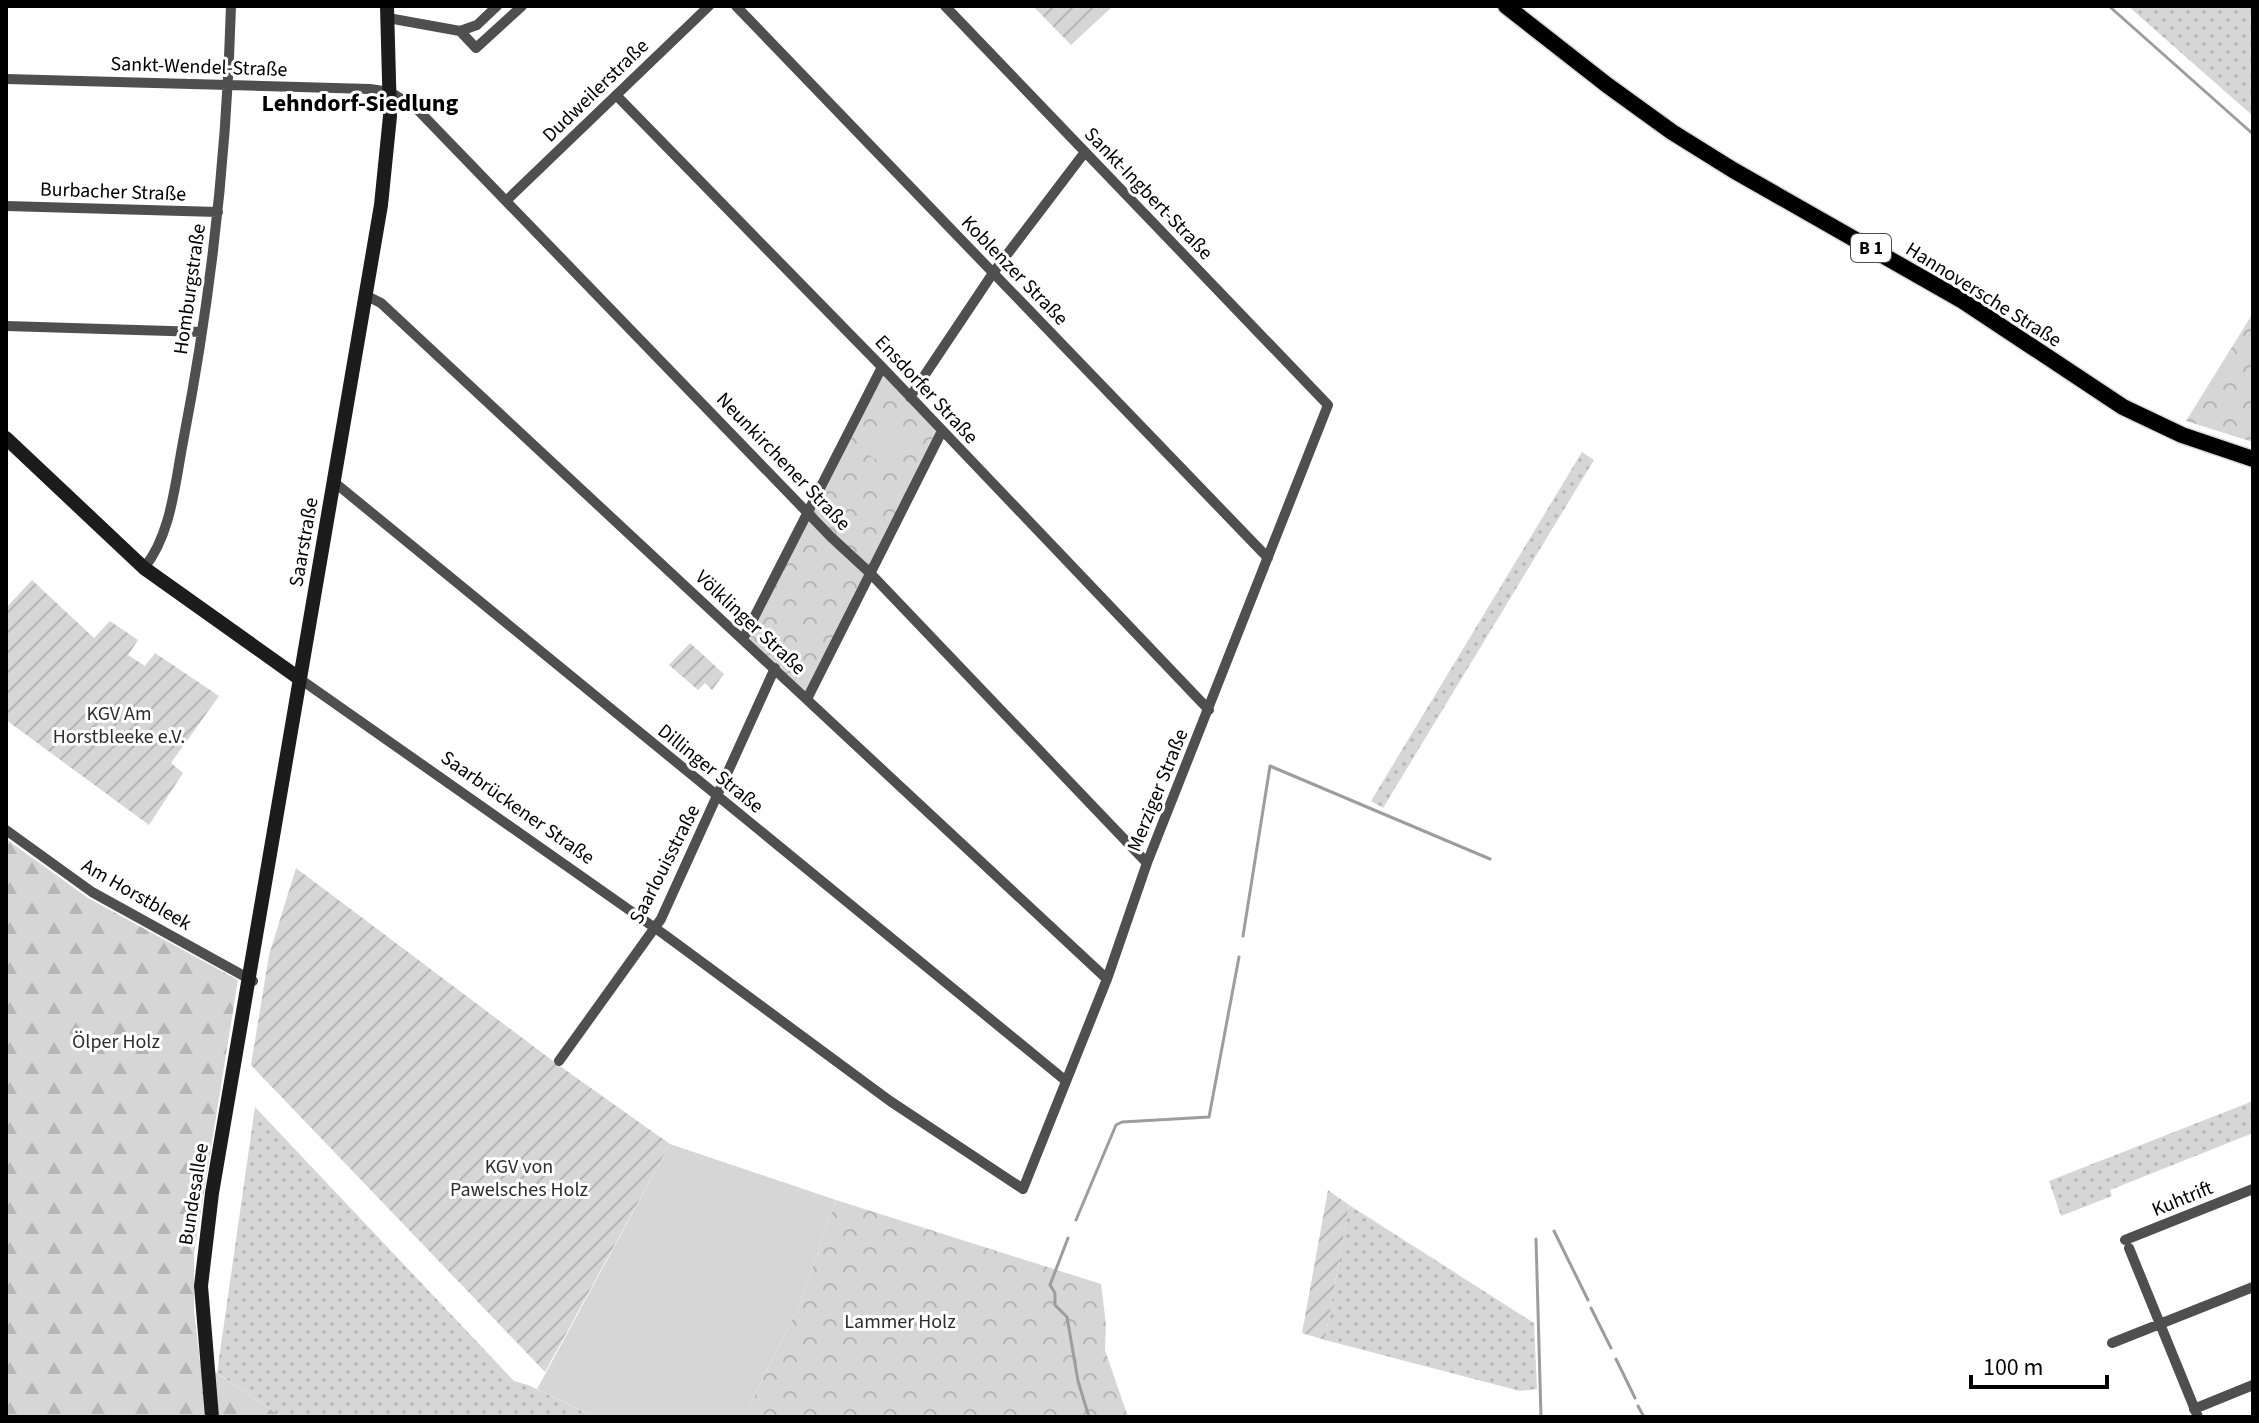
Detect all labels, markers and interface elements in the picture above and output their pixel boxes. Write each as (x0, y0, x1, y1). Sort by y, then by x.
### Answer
street label: Dudweilerstraße (536, 33, 655, 149)
street label: Sankt-Wendel-Straße (110, 50, 288, 84)
district label: Lehndorf-Siedlung (262, 86, 459, 121)
street label: Sankt-Ingbert-Straße (1077, 121, 1219, 266)
street label: Burbacher Straße (39, 175, 187, 209)
street label: Koblenzer Straße (954, 209, 1074, 332)
street label: Homburgstraße (167, 222, 213, 356)
road number: B 1 (1851, 234, 1891, 262)
street label: Hannoversche Straße (1900, 236, 2067, 354)
street label: Ensdorfer Straße (868, 329, 984, 451)
street label: Neunkirchener Straße (710, 386, 857, 537)
street label: Saarstraße (282, 495, 326, 589)
street label: Völklinger Straße (689, 564, 812, 682)
park label: KGV Am Horstbleeke e.V. (53, 700, 185, 751)
street label: Dillinger Straße (651, 717, 769, 820)
street label: Merziger Straße (1121, 725, 1195, 856)
street label: Saarbrückener Straße (435, 744, 600, 872)
street label: Saarlouisstraße (623, 800, 707, 929)
street label: Am Horstbleek (76, 852, 197, 938)
park label: Ölper Holz (72, 1028, 160, 1056)
street label: Bundesallee (172, 1141, 216, 1247)
park label: KGV von Pawelsches Holz (450, 1153, 588, 1204)
street label: Kuhtrift (2148, 1174, 2217, 1224)
park label: Lammer Holz (844, 1308, 956, 1336)
scale bar (1971, 1339, 2107, 1389)
text: 100 m (1983, 1350, 2043, 1385)

